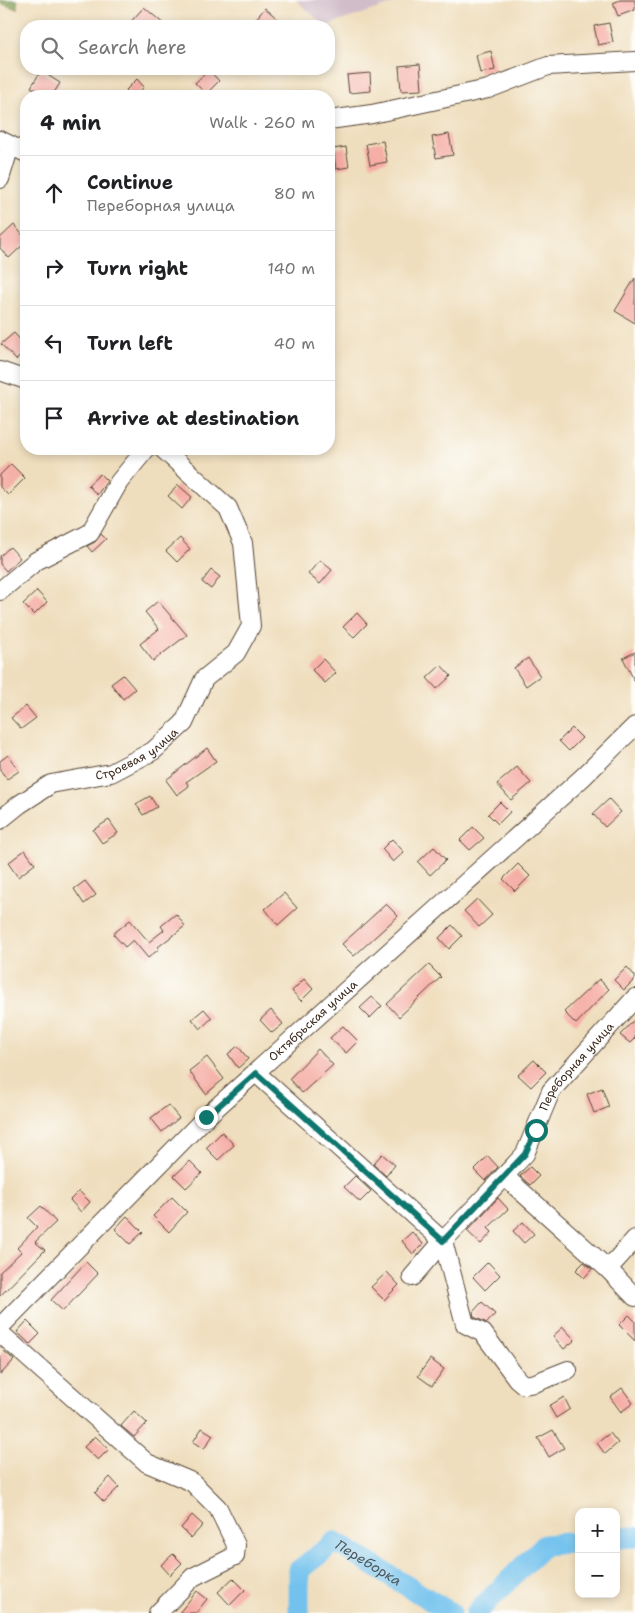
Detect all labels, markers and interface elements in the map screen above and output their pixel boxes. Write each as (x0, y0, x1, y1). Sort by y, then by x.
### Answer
search box (20, 20, 335, 75)
icon: search (38, 34, 66, 62)
text: Search here (78, 35, 187, 60)
text: 4 min (40, 109, 101, 137)
text: Walk · 260 m (209, 112, 315, 133)
text: Continue (87, 170, 173, 195)
icon: ahead (40, 179, 68, 207)
text: 80 m (274, 183, 315, 204)
text: Переборная улица (87, 195, 235, 216)
icon: right (40, 254, 68, 282)
text: Turn right (87, 256, 188, 281)
text: 140 m (268, 258, 315, 279)
icon: left (40, 329, 68, 357)
text: Turn left (87, 331, 173, 356)
text: 40 m (273, 333, 315, 354)
icon: arrive (40, 404, 68, 432)
text: Arrive at destination (87, 406, 299, 431)
street label: Строевая улица (94, 724, 182, 784)
street label: Октябрьская улица (265, 976, 361, 1065)
street label: Переборная улица (536, 1018, 618, 1113)
route end (195, 1106, 218, 1129)
route start (525, 1119, 548, 1142)
map controls (575, 1508, 620, 1598)
button: + (575, 1508, 620, 1553)
water label: Переборка (332, 1536, 405, 1590)
button: − (575, 1553, 620, 1598)

